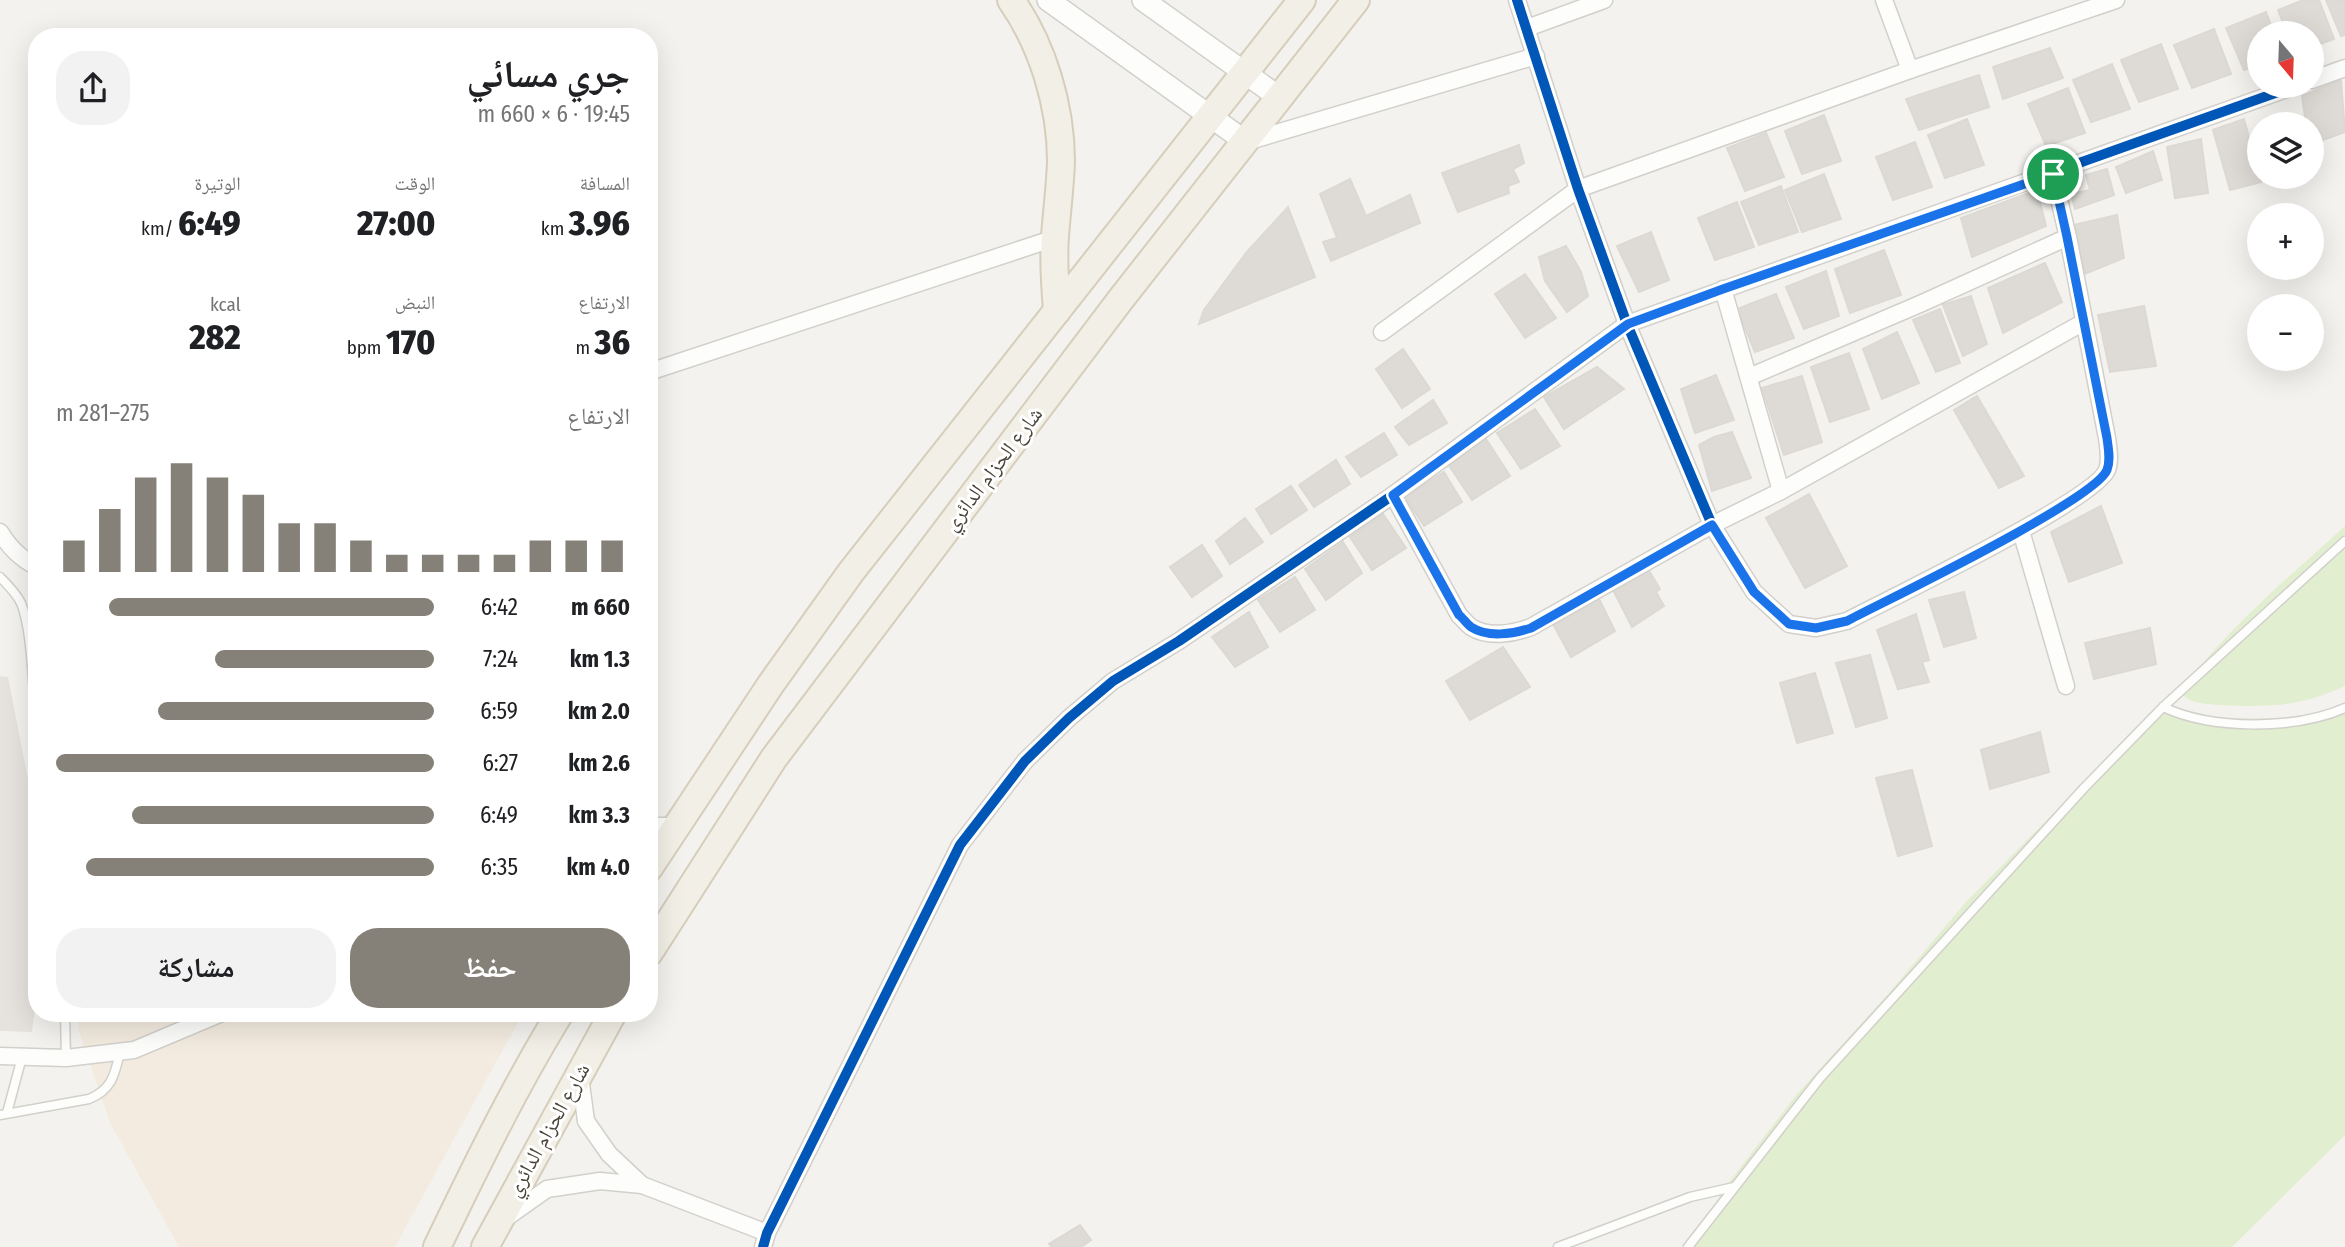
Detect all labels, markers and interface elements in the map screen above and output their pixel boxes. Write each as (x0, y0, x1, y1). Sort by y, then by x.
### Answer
north arrow (2247, 21, 2324, 98)
map controls (2247, 21, 2324, 371)
button: share (56, 51, 130, 125)
text: جري مسائي (466, 51, 630, 97)
text: 19:45 · 6 × 660 m (477, 100, 630, 128)
button: layers (2247, 112, 2324, 189)
pin (2023, 144, 2083, 204)
icon: arrive (2034, 155, 2072, 193)
text: الوتيرة (194, 172, 241, 195)
text: الوقت (394, 172, 435, 195)
text: المسافة (580, 172, 630, 195)
text: 6:49 (178, 202, 241, 244)
text: 27:00 (357, 202, 435, 244)
text: 3.96 (569, 202, 630, 244)
button: + (2247, 203, 2324, 280)
text: /km (141, 217, 178, 240)
text: km (541, 217, 569, 240)
text: النبض (395, 291, 435, 314)
text: الارتفاع (578, 291, 630, 314)
text: kcal (210, 293, 241, 316)
button: − (2247, 294, 2324, 371)
text: 282 (189, 316, 241, 358)
text: 170 (386, 321, 435, 363)
text: 36 (595, 321, 630, 363)
text: bpm (347, 336, 386, 359)
text: m (575, 336, 595, 359)
text: 275–281 m (56, 399, 150, 427)
text: الارتفاع (567, 402, 630, 430)
street label: شارع الحزام الدائري (938, 402, 1051, 538)
text: 6:42 (481, 593, 518, 621)
text: 660 m (571, 593, 630, 621)
text: 7:24 (483, 645, 518, 673)
text: 1.3 km (570, 645, 630, 673)
text: 6:59 (480, 697, 518, 725)
text: 2.0 km (568, 697, 630, 725)
text: 6:27 (482, 749, 518, 777)
text: 2.6 km (568, 749, 630, 777)
text: 6:49 (480, 801, 518, 829)
text: 3.3 km (569, 801, 630, 829)
text: 6:35 (481, 853, 518, 881)
text: 4.0 km (567, 853, 630, 881)
button: مشاركة (56, 928, 336, 1008)
button: حفظ (350, 928, 630, 1008)
street label: شارع الحزام الدائري (501, 1059, 598, 1203)

